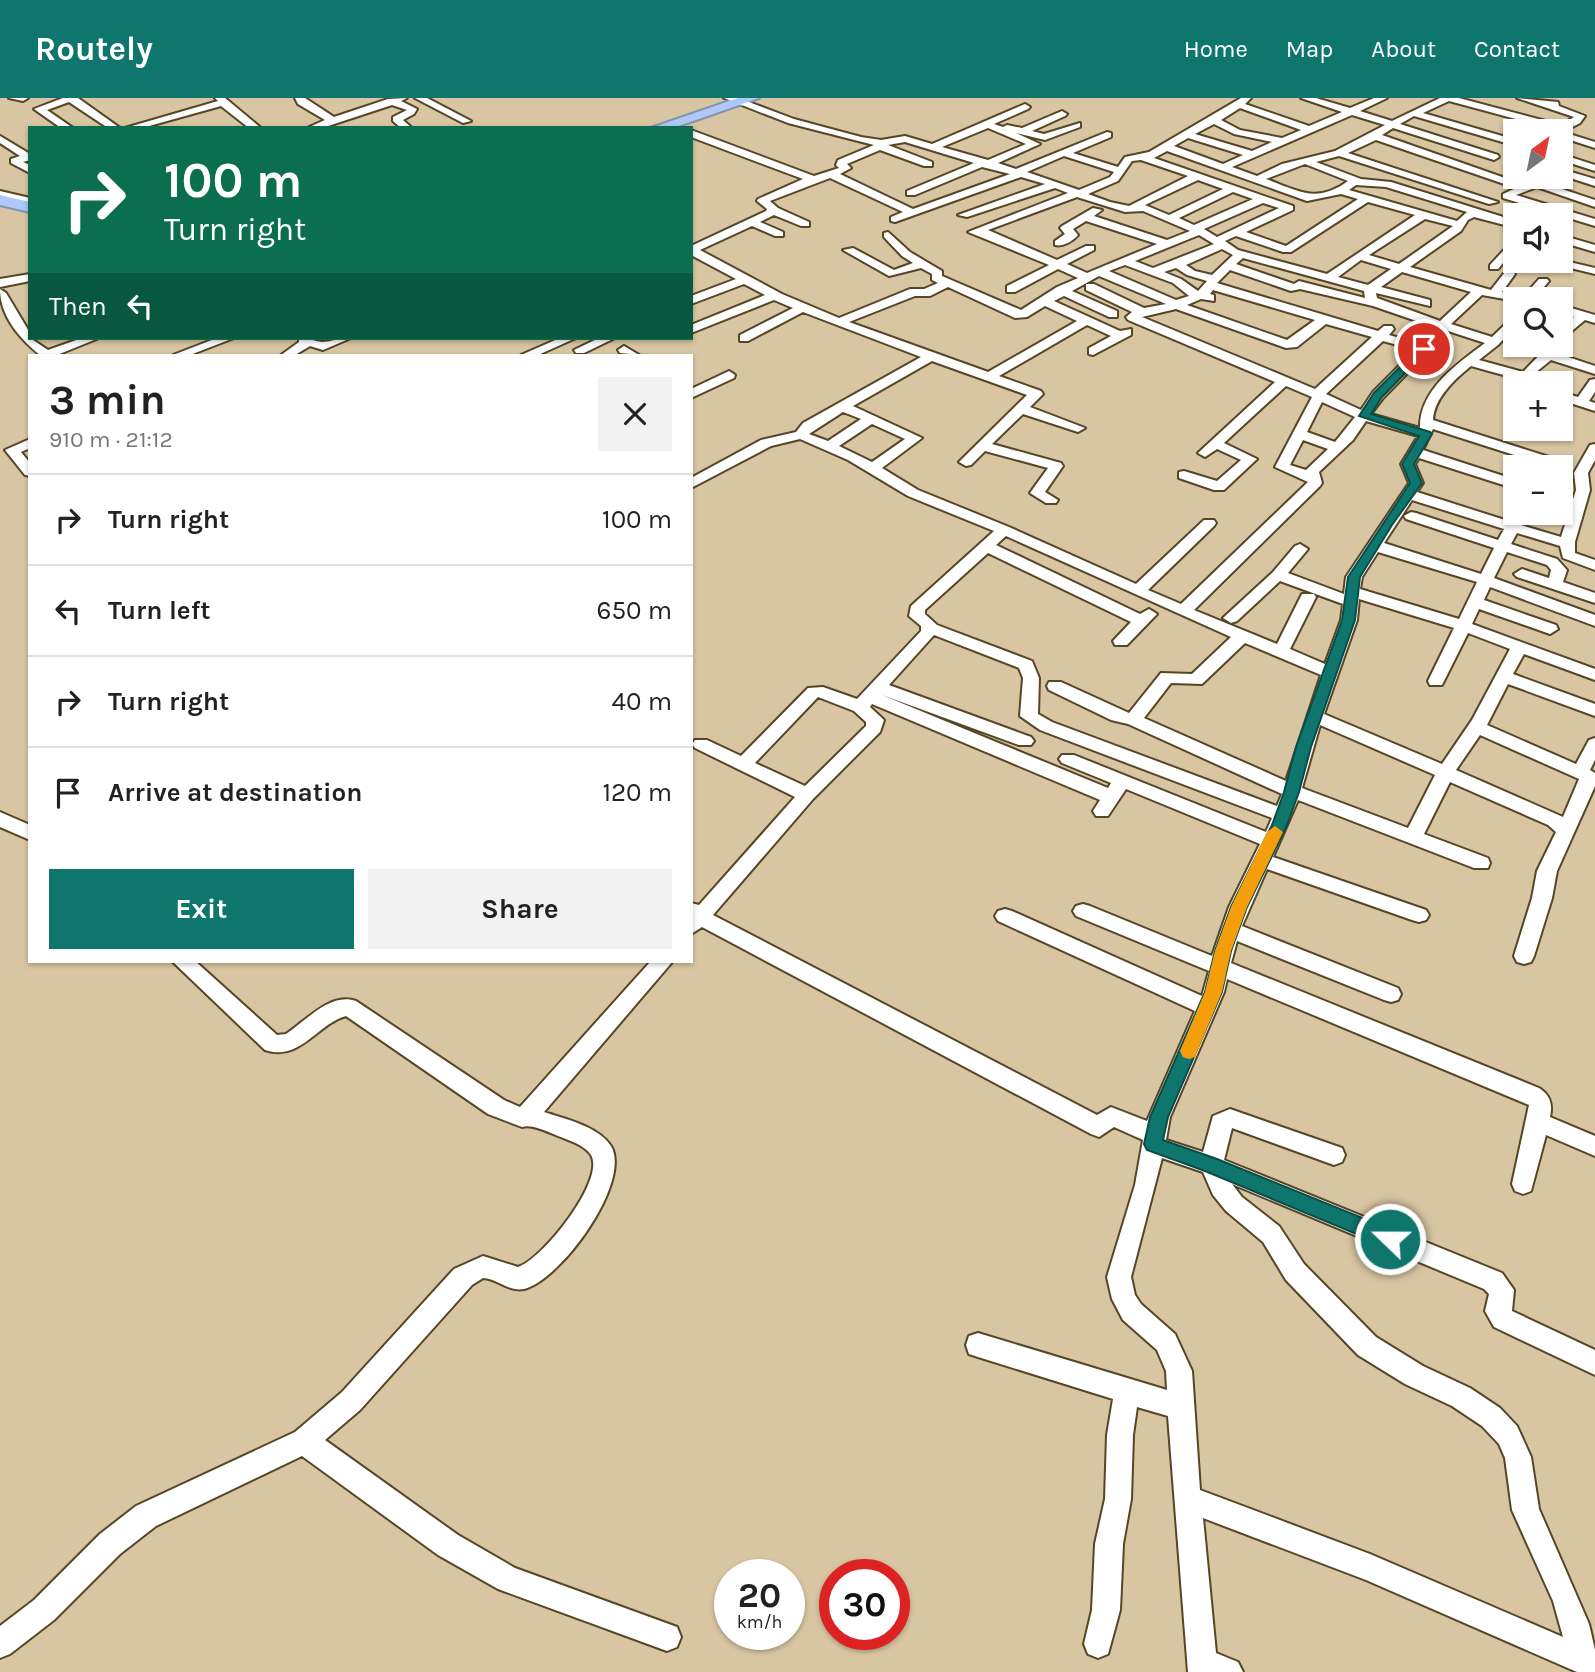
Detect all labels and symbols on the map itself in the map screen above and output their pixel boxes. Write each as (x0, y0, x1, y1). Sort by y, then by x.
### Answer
north arrow (1503, 119, 1573, 189)
pin (1394, 319, 1454, 379)
position arrow (1353, 1202, 1427, 1276)
speed limit sign: 30 (819, 1559, 910, 1650)

